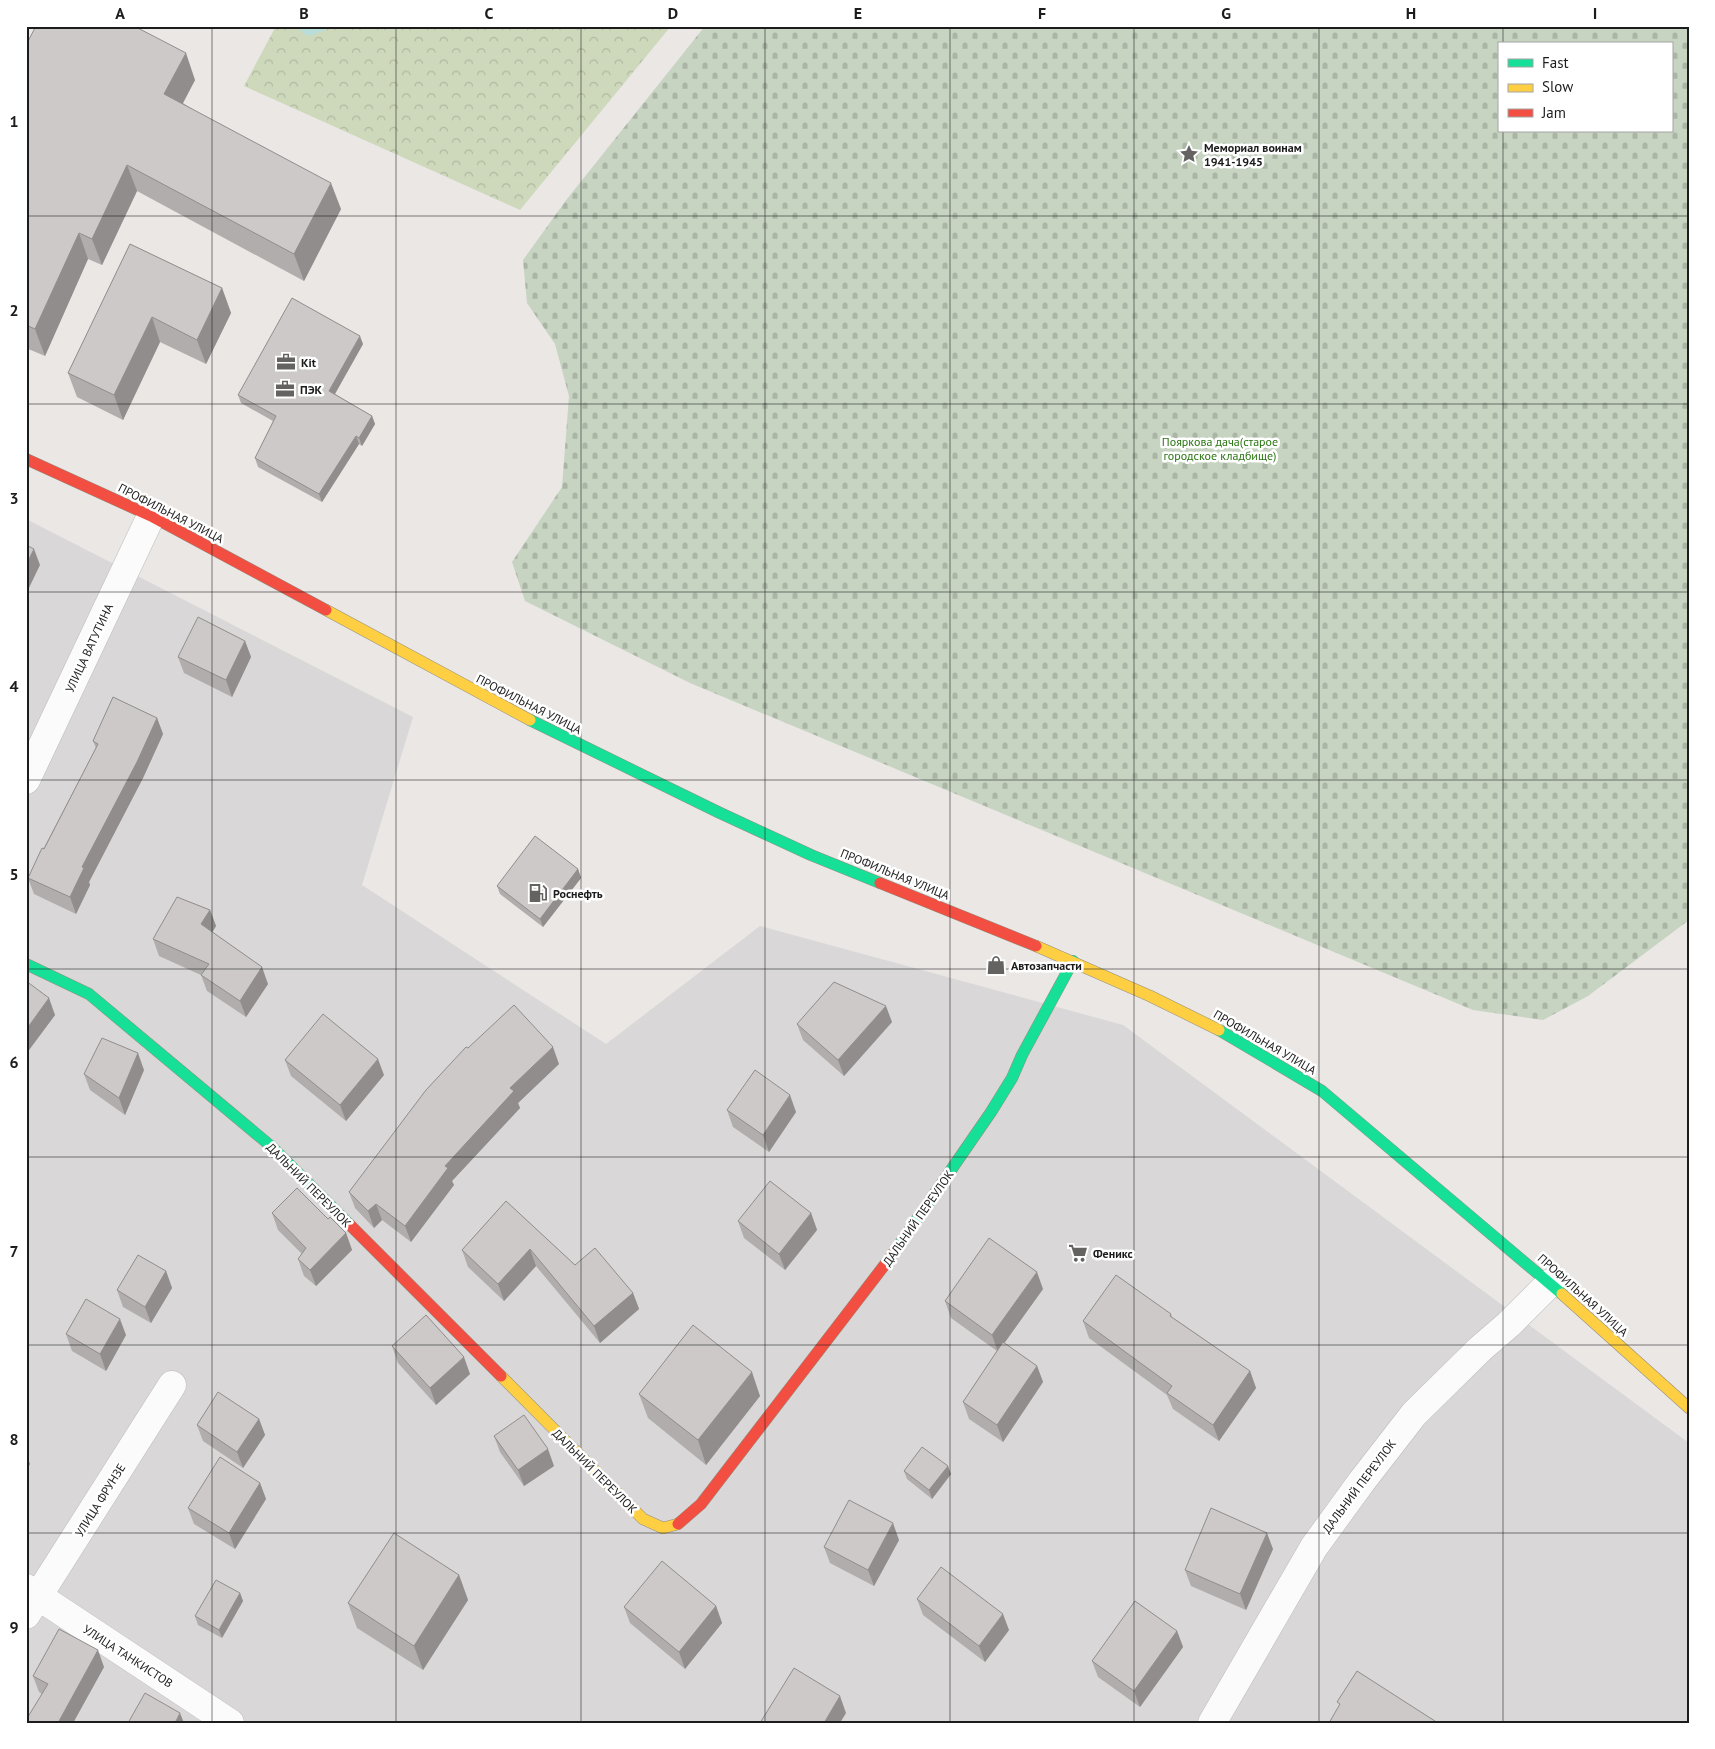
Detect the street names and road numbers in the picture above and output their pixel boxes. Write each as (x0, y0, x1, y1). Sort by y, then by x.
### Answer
street label: ПРОФИЛЬНАЯ УЛИЦА (116, 480, 226, 546)
street label: УЛИЦА ВАТУТИНА (62, 601, 116, 695)
street label: ПРОФИЛЬНАЯ УЛИЦА (474, 671, 584, 737)
street label: ПРОФИЛЬНАЯ УЛИЦА (838, 845, 952, 903)
street label: ПРОФИЛЬНАЯ УЛИЦА (1211, 1006, 1319, 1078)
street label: ДАЛЬНИЙ ПЕРЕУЛОК (264, 1140, 354, 1230)
street label: ДАЛЬНИЙ ПЕРЕУЛОК (879, 1167, 957, 1269)
street label: ПРОФИЛЬНАЯ УЛИЦА (1535, 1251, 1631, 1339)
street label: ДАЛЬНИЙ ПЕРЕУЛОК (550, 1426, 640, 1516)
street label: ДАЛЬНИЙ ПЕРЕУЛОК (1319, 1436, 1399, 1536)
street label: УЛИЦА ФРУНЗЕ (72, 1461, 128, 1539)
street label: УЛИЦА ТАНКИСТОВ (80, 1621, 176, 1691)

